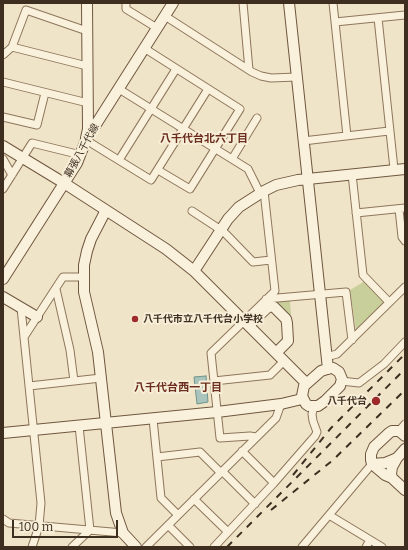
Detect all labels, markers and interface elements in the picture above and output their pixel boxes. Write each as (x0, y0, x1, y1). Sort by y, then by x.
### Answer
street label: 幕張八千代線 (62, 122, 102, 180)
district label: 八千代台北六丁目 (160, 132, 248, 146)
place label: 八千代市立八千代台小学校 (143, 313, 263, 325)
marker: 八千代市立八千代台小学校 (130, 314, 140, 324)
district label: 八千代台西一丁目 (134, 381, 222, 395)
place label: 八千代台 (327, 395, 367, 407)
marker: 八千代台 (370, 395, 382, 407)
scale bar (14, 512, 120, 538)
text: 100 m (19, 520, 53, 534)

